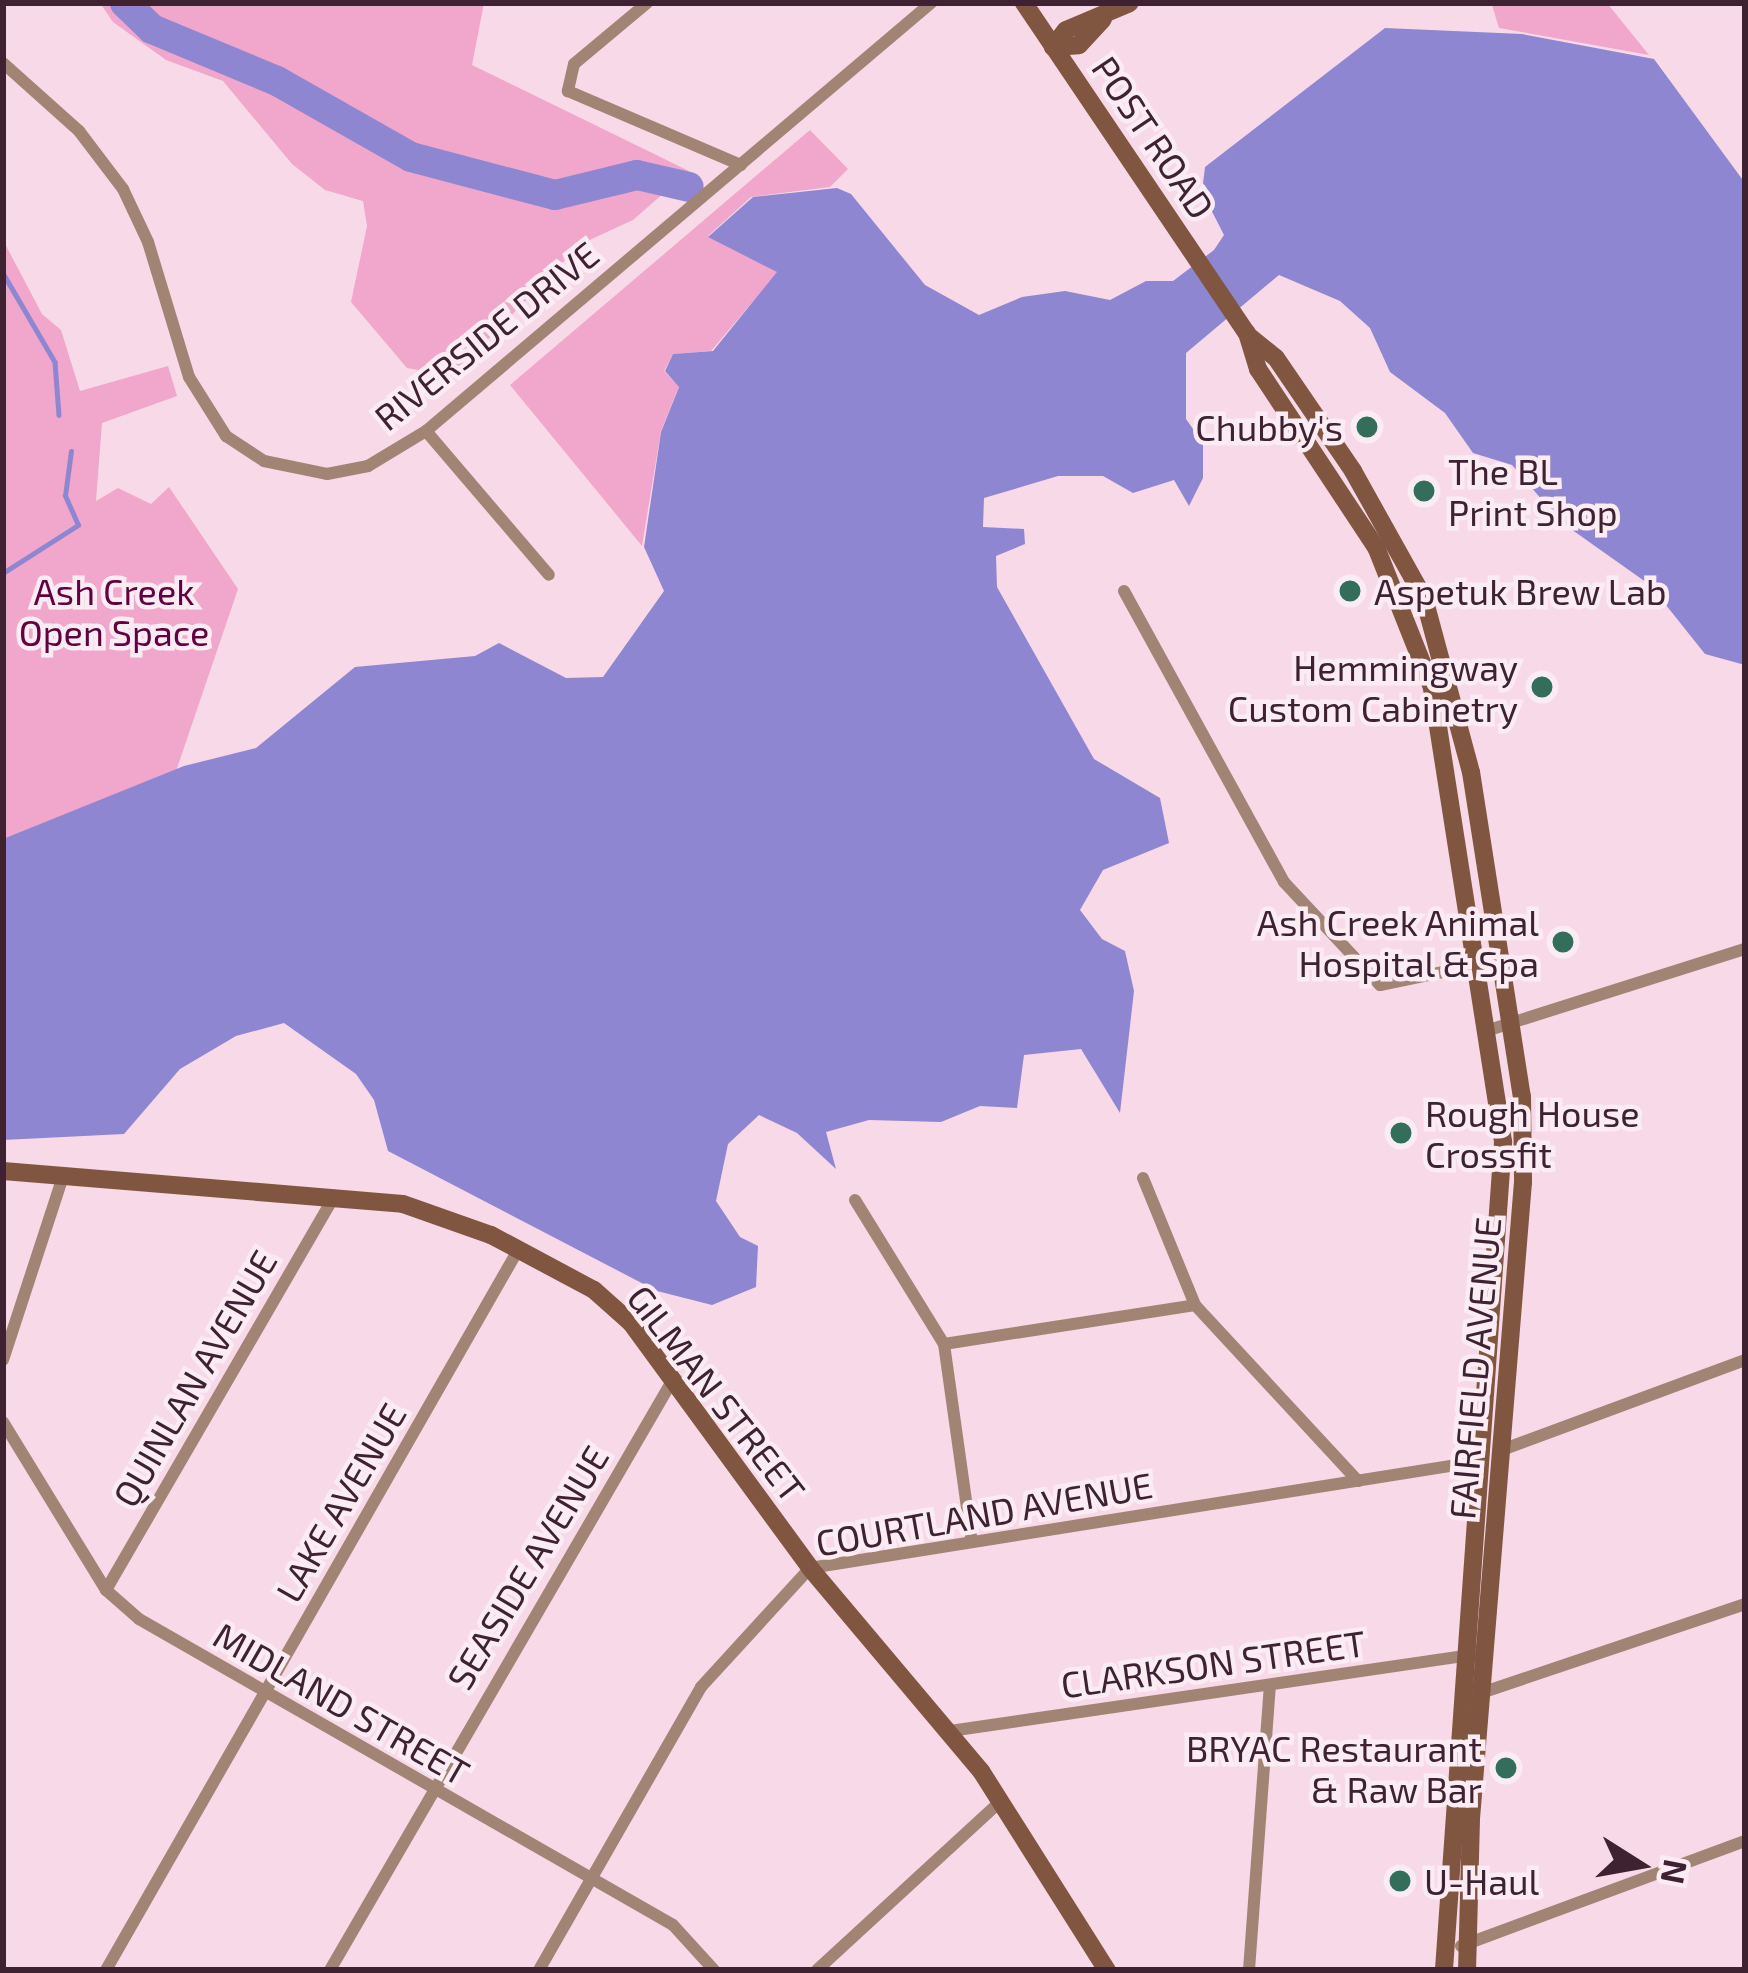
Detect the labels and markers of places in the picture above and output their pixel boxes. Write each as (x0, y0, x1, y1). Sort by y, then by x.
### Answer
place label: Chubby's (1195, 405, 1343, 449)
marker: Chubby's (1354, 414, 1380, 440)
place label: The BL Print Shop (1448, 448, 1618, 533)
marker: The BL Print Shop (1411, 478, 1437, 504)
place label: Aspetuk Brew Lab (1374, 569, 1668, 613)
marker: Aspetuk Brew Lab (1337, 578, 1363, 604)
place label: Hemmingway Custom Cabinetry (1228, 644, 1518, 729)
marker: Hemmingway Custom Cabinetry (1529, 674, 1555, 700)
place label: Ash Creek Animal Hospital & Spa (1256, 899, 1539, 984)
marker: Ash Creek Animal Hospital & Spa (1550, 929, 1576, 955)
place label: Rough House Crossfit (1425, 1090, 1640, 1175)
marker: Rough House Crossfit (1388, 1120, 1414, 1146)
place label: BRYAC Restaurant & Raw Bar (1186, 1725, 1482, 1810)
marker: BRYAC Restaurant & Raw Bar (1493, 1755, 1519, 1781)
place label: U-Haul (1424, 1859, 1539, 1903)
marker: U-Haul (1387, 1868, 1413, 1894)

